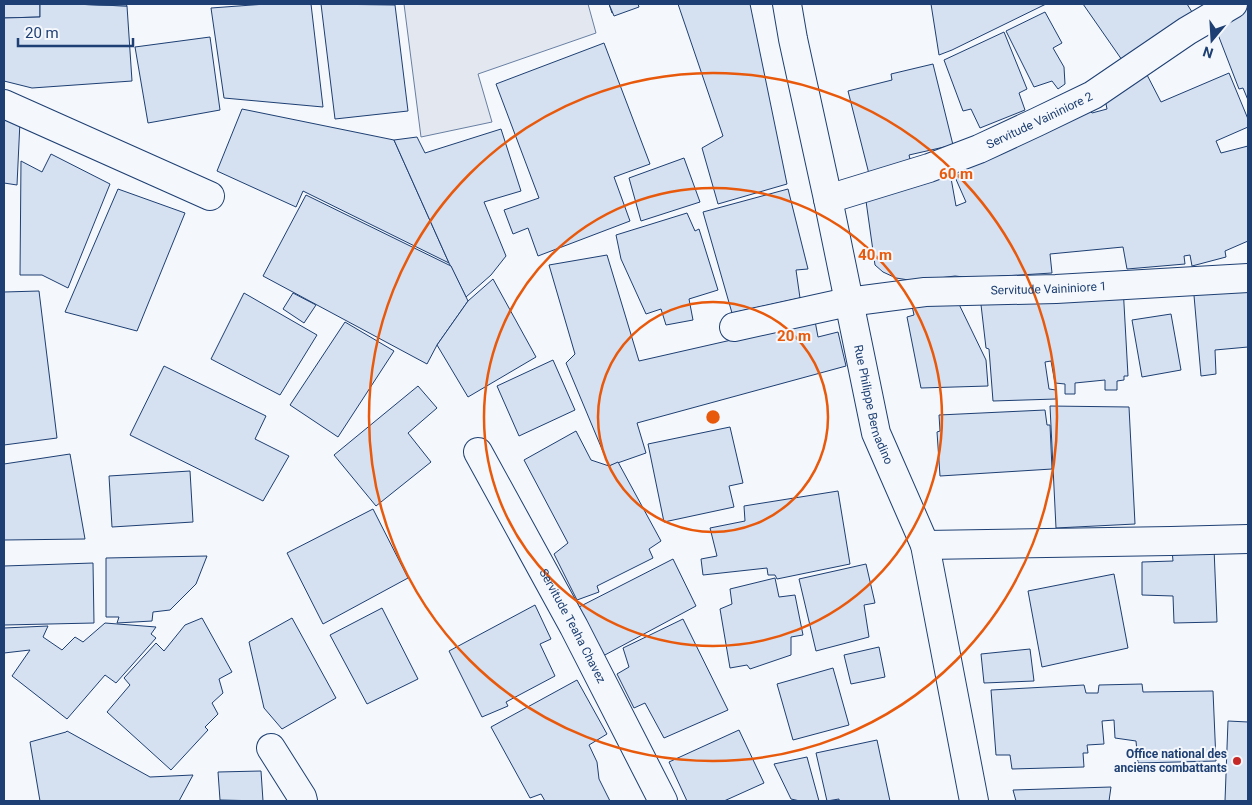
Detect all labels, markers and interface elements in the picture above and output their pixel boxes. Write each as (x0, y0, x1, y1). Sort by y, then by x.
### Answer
scale bar (18, 15, 132, 47)
north arrow (1187, 15, 1237, 65)
text: 20 m (25, 24, 59, 42)
text: N (1201, 43, 1215, 62)
street label: Servitude Vaininiore 2 (984, 89, 1095, 152)
text: 60 m (939, 165, 973, 183)
text: 40 m (858, 246, 892, 264)
street label: Servitude Vaininiore 1 (990, 279, 1107, 297)
text: 20 m (777, 327, 811, 345)
street label: Rue Philippe Bernadino (851, 344, 896, 467)
centre of rings (704, 408, 722, 426)
street label: Servitude Teaha Chavez (536, 566, 609, 686)
place label: Office national des anciens combattants (1114, 747, 1227, 775)
marker: Office national des anciens combattants (1231, 755, 1243, 767)

